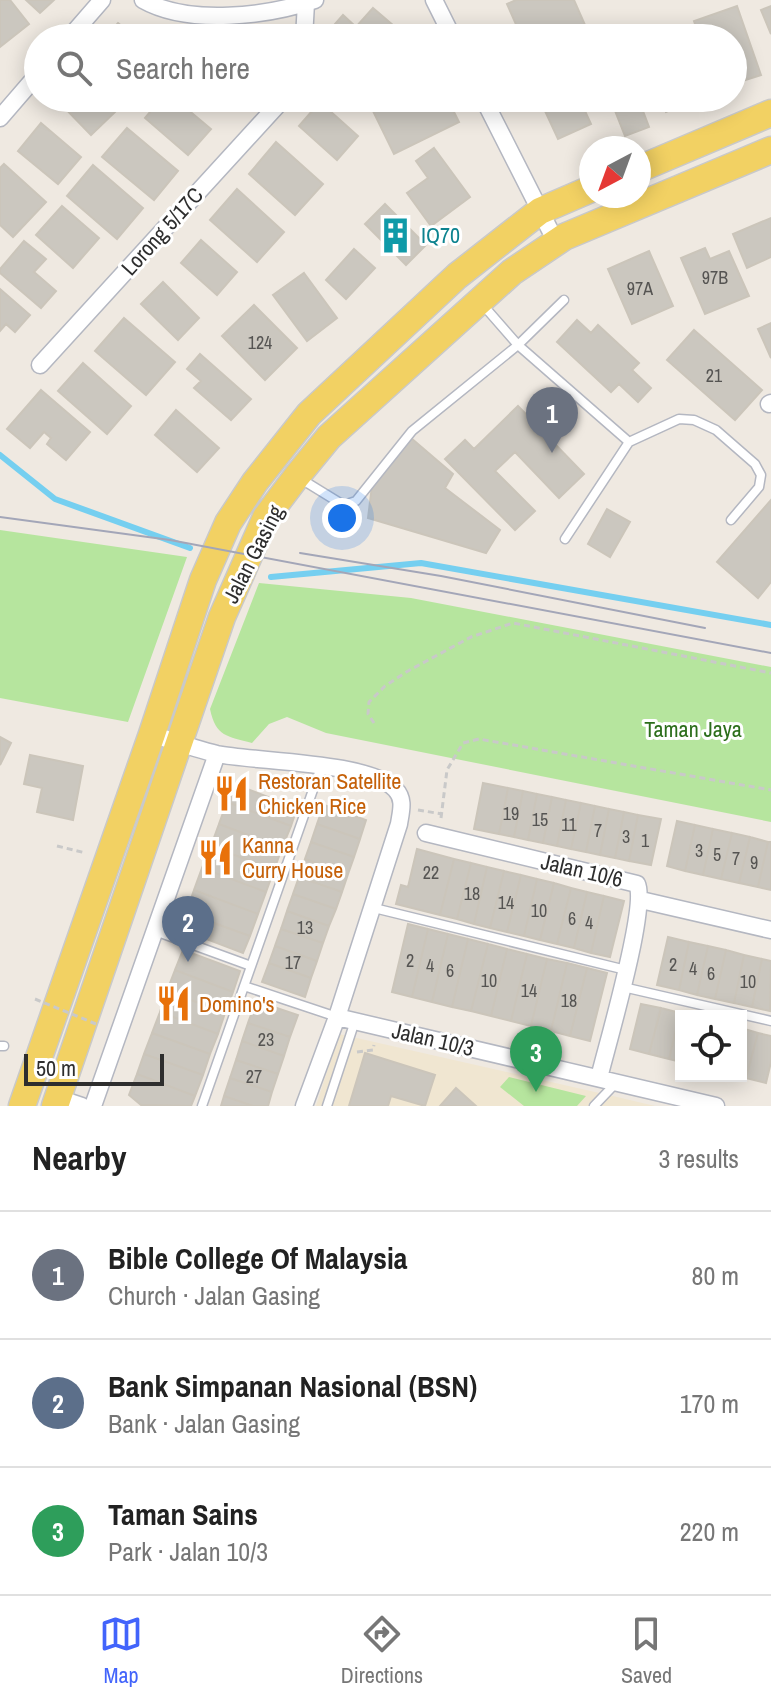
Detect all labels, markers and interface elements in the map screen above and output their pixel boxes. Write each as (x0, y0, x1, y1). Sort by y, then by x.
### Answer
search box (24, 24, 747, 112)
icon: search (52, 46, 96, 90)
text: Search here (116, 48, 250, 88)
north arrow (579, 136, 651, 208)
street label: Lorong 5/17C (114, 180, 210, 282)
building icon: IQ70 (376, 216, 414, 254)
place label: IQ70 (421, 220, 460, 250)
house number: 97B (702, 265, 728, 290)
house number: 97A (627, 276, 653, 301)
house number: 124 (248, 330, 272, 355)
house number: 21 (706, 363, 723, 388)
pin: 1 (526, 387, 578, 453)
your location (322, 498, 362, 538)
street label: Jalan Gasing (216, 500, 290, 608)
park label: Taman Jaya (644, 714, 742, 744)
place label: Restoran Satellite Chicken Rice (258, 766, 401, 821)
restaurant icon: Restoran Satellite Chicken Rice (213, 775, 251, 813)
house number: 19 (503, 801, 519, 826)
house number: 15 (532, 807, 548, 832)
house number: 11 (561, 812, 577, 837)
house number: 7 (594, 818, 602, 843)
house number: 3 (622, 824, 630, 849)
house number: 1 (641, 828, 650, 853)
place label: Kanna Curry House (242, 830, 343, 885)
house number: 3 (695, 838, 703, 863)
restaurant icon: Kanna Curry House (197, 839, 235, 877)
house number: 5 (713, 842, 721, 867)
street label: Jalan 10/6 (538, 846, 626, 894)
house number: 7 (732, 846, 740, 871)
house number: 9 (750, 850, 758, 875)
house number: 22 (423, 860, 439, 885)
house number: 18 (464, 881, 480, 906)
house number: 14 (498, 890, 514, 915)
pin: 2 (162, 896, 214, 962)
house number: 10 (531, 898, 547, 923)
house number: 6 (568, 906, 576, 931)
house number: 4 (585, 910, 593, 935)
house number: 13 (297, 915, 313, 940)
house number: 2 (406, 948, 414, 973)
house number: 17 (285, 950, 301, 975)
house number: 2 (669, 952, 677, 977)
house number: 4 (426, 953, 434, 978)
house number: 4 (689, 956, 697, 981)
house number: 6 (446, 958, 454, 983)
house number: 6 (707, 961, 715, 986)
house number: 10 (481, 968, 497, 993)
house number: 10 (740, 969, 756, 994)
house number: 14 (521, 978, 537, 1003)
restaurant icon: Domino's (154, 985, 192, 1023)
house number: 18 (561, 988, 577, 1013)
place label: Domino's (199, 989, 275, 1019)
map controls (675, 1010, 747, 1082)
button: locate (675, 1010, 747, 1082)
street label: Jalan 10/3 (389, 1015, 477, 1063)
pin: 3 (510, 1026, 562, 1092)
house number: 23 (258, 1027, 274, 1052)
scale bar (24, 1050, 164, 1086)
text: 50 m (36, 1053, 76, 1083)
house number: 27 (246, 1064, 262, 1089)
text: Nearby (32, 1135, 127, 1181)
text: 3 results (658, 1141, 739, 1176)
text: Bible College Of Malaysia (108, 1238, 407, 1278)
text: 1 (52, 1258, 64, 1293)
text: 80 m (692, 1258, 739, 1293)
text: Church · Jalan Gasing (108, 1278, 320, 1313)
text: Bank Simpanan Nasional (BSN) (108, 1366, 477, 1406)
text: 2 (52, 1386, 64, 1421)
text: 170 m (680, 1386, 739, 1421)
text: Bank · Jalan Gasing (108, 1406, 300, 1441)
text: Taman Sains (108, 1494, 258, 1534)
text: 3 (52, 1514, 64, 1549)
text: 220 m (680, 1514, 739, 1549)
text: Park · Jalan 10/3 (108, 1534, 268, 1569)
tab: Map (99, 1612, 143, 1690)
tab: Directions (341, 1612, 423, 1690)
tab: Saved (621, 1612, 672, 1690)

